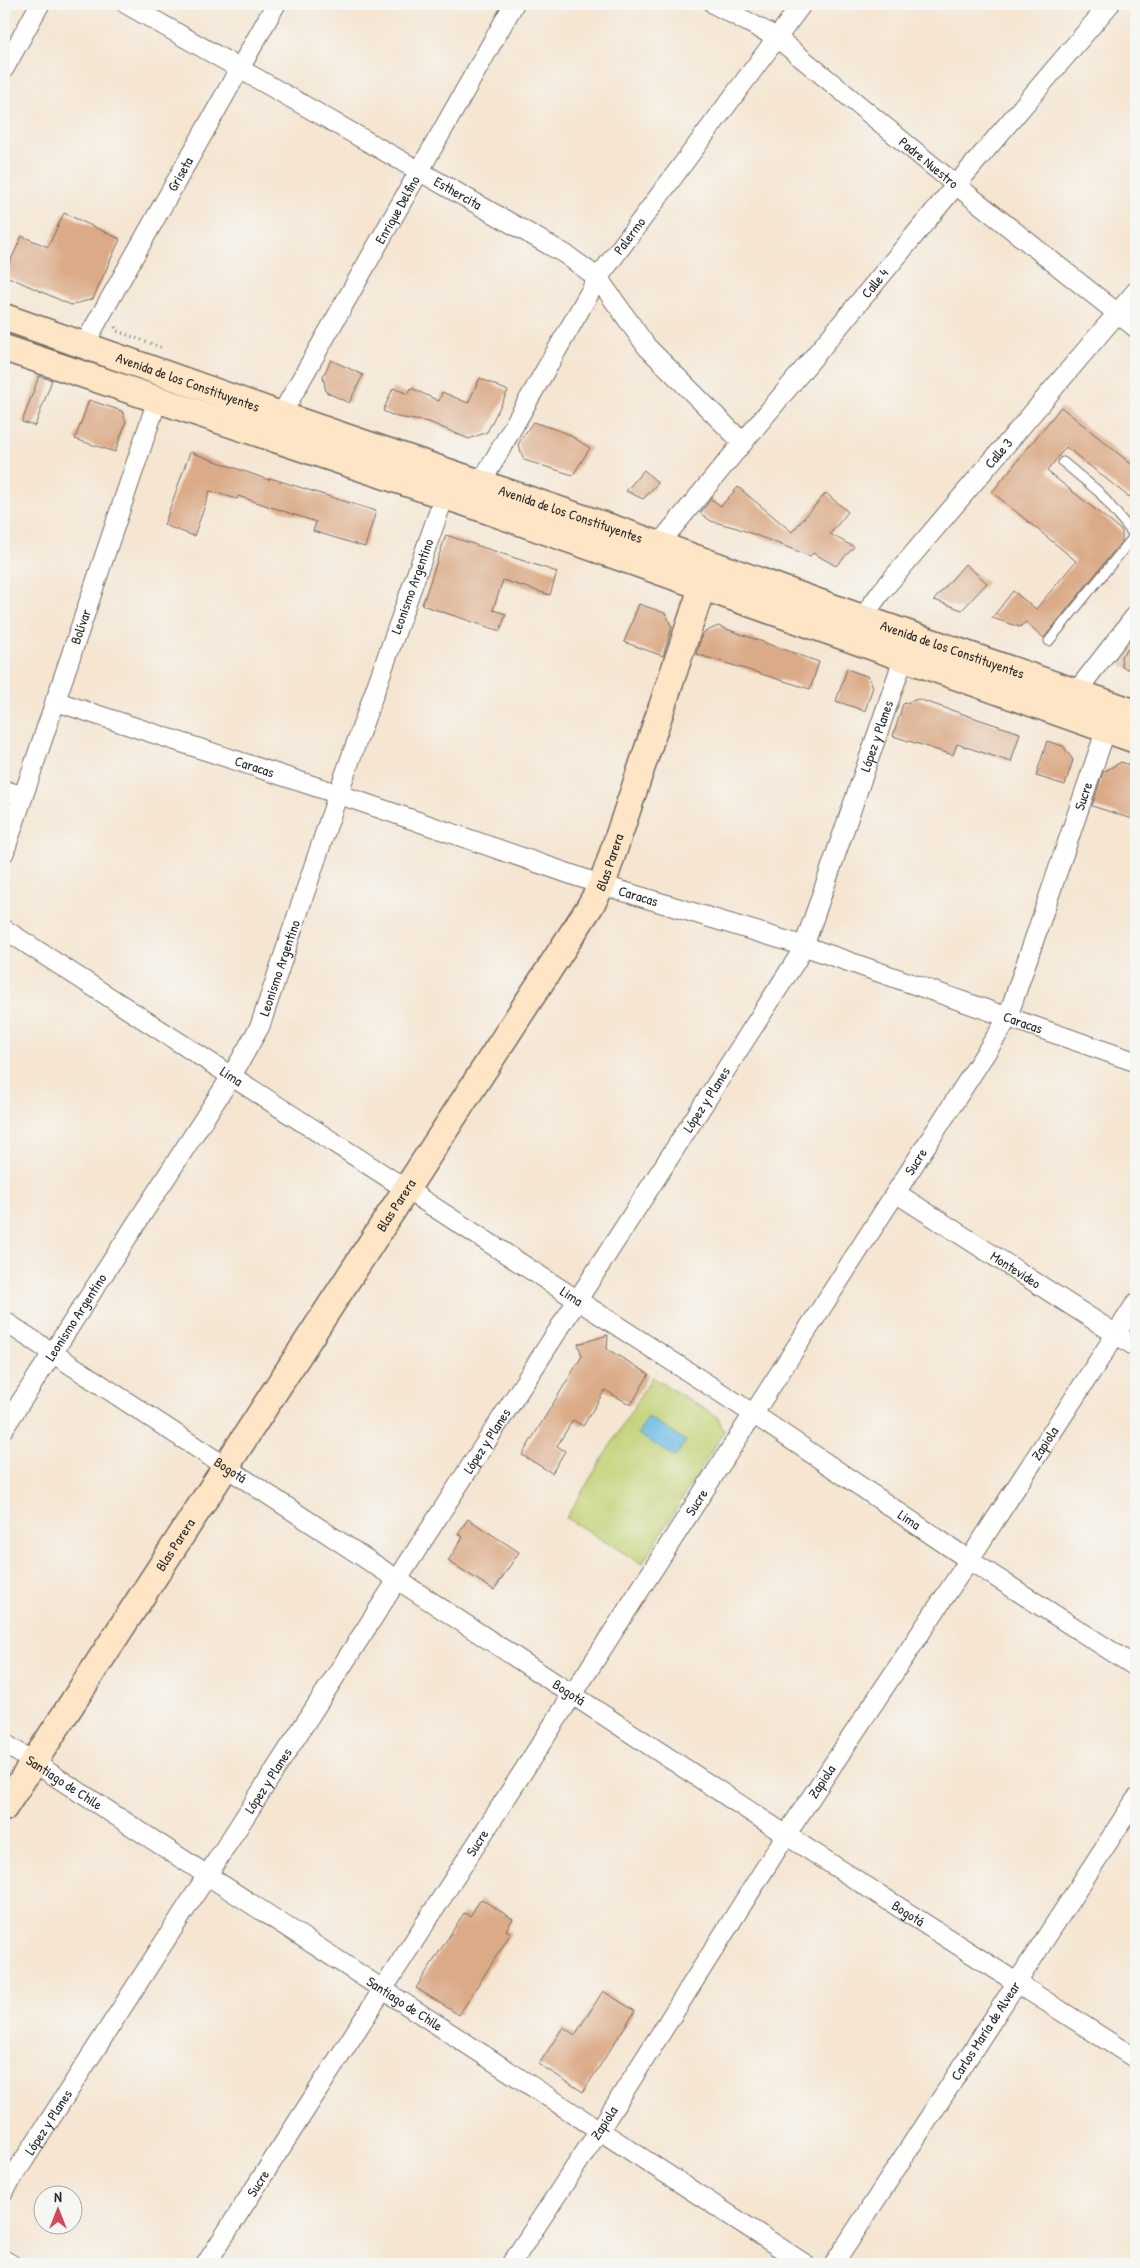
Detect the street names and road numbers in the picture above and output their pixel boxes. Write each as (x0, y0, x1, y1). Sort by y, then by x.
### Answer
street label: Padre Nuestro (895, 132, 963, 193)
street label: Griseta (162, 153, 197, 195)
street label: Esthercita (431, 171, 486, 214)
street label: Enrique Delfino (370, 172, 424, 247)
street label: Palermo (609, 213, 649, 258)
street label: Calle 4 (856, 264, 892, 302)
street label: Avenida de los Constituyentes (114, 347, 262, 416)
street label: Calle 3 (980, 434, 1016, 472)
street label: Avenida de los Constituyentes (496, 480, 646, 547)
street label: Leonismo Argentino (386, 536, 438, 636)
street label: Bolívar (65, 606, 95, 647)
street label: Avenida de los Constituyentes (878, 615, 1027, 683)
street label: López y Planes (855, 698, 897, 774)
street label: Caracas (233, 751, 277, 781)
street label: Sucre (1069, 779, 1097, 812)
street label: Blas Parera (591, 830, 628, 894)
street label: Caracas (616, 881, 660, 910)
street label: Leonismo Argentino (254, 917, 304, 1018)
street label: Caracas (1001, 1006, 1045, 1038)
street label: Lima (217, 1061, 247, 1090)
street label: López y Planes (678, 1063, 734, 1136)
street label: Sucre (900, 1144, 931, 1179)
street label: Blas Parera (371, 1175, 420, 1235)
street label: Montevideo (987, 1246, 1045, 1293)
street label: Leonismo Argentino (40, 1269, 111, 1364)
street label: Lima (557, 1281, 587, 1310)
street label: López y Planes (458, 1404, 514, 1477)
street label: Zapiola (1026, 1422, 1063, 1464)
street label: Bogotá (211, 1452, 251, 1487)
street label: Sucre (680, 1484, 712, 1519)
street label: Lima (895, 1505, 925, 1534)
street label: Blas Parera (151, 1514, 199, 1574)
street label: Bogotá (549, 1674, 589, 1710)
street label: López y Planes (240, 1744, 296, 1817)
street label: Santiago de Chile (23, 1750, 107, 1814)
street label: Zapiola (803, 1760, 840, 1802)
street label: Sucre (461, 1825, 493, 1860)
street label: Bogotá (889, 1895, 929, 1931)
street label: Santiago de Chile (363, 1971, 447, 2035)
street label: Carlos María de Alvear (946, 1977, 1025, 2084)
street label: López y Planes (20, 2085, 76, 2158)
street label: Zapiola (586, 2102, 622, 2143)
street label: Sucre (242, 2166, 273, 2200)

